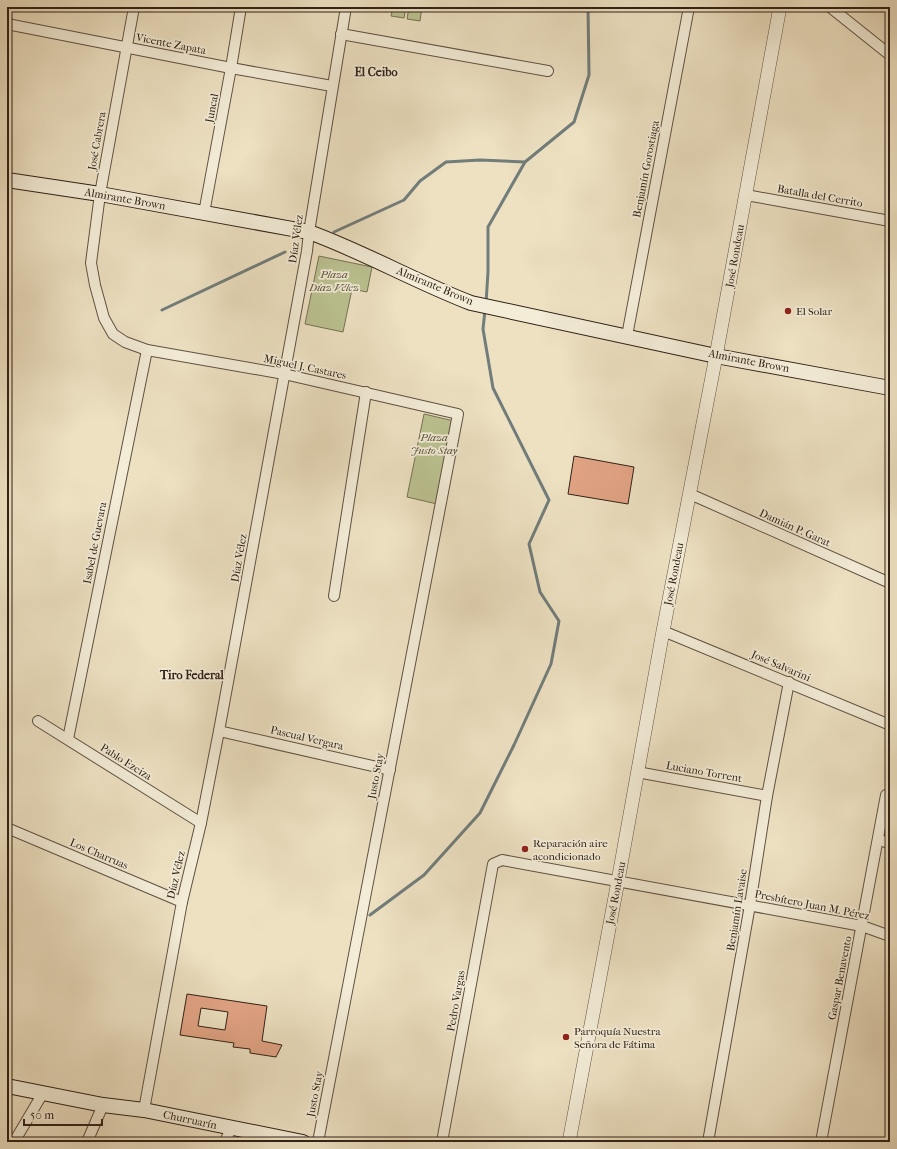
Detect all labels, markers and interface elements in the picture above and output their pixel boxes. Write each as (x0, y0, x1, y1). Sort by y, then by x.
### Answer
street label: Vicente Zapata (134, 31, 208, 57)
district label: El Ceibo (354, 65, 398, 79)
street label: Juncal (203, 92, 221, 125)
street label: José Cabrera (85, 110, 109, 172)
street label: Benjamín Gorostiaga (630, 118, 662, 219)
street label: Batalla del Cerrito (776, 182, 864, 210)
street label: Almirante Brown (82, 185, 167, 213)
street label: Díaz Vélez (286, 214, 306, 264)
street label: José Rondeau (723, 223, 747, 289)
street label: Almirante Brown (394, 264, 476, 308)
park label: Plaza Díaz Vélez (308, 268, 359, 294)
place label: El Solar (796, 305, 832, 318)
marker: El Solar (783, 306, 793, 316)
street label: Almirante Brown (706, 347, 791, 375)
street label: Miguel J. Castares (262, 352, 348, 382)
park label: Plaza Justo Stay (411, 431, 458, 457)
street label: Isabel de Guevara (81, 500, 110, 585)
street label: Damián P. Garat (757, 506, 833, 550)
street label: Díaz Vélez (228, 533, 250, 583)
street label: José Rondeau (661, 541, 687, 608)
street label: José Salvarini (749, 647, 813, 685)
district label: Tiro Federal (159, 668, 225, 682)
street label: Pascual Vergara (269, 723, 346, 753)
street label: Pablo Ezeiza (98, 741, 155, 783)
street label: Justo Stay (365, 751, 387, 801)
street label: Luciano Torrent (665, 759, 743, 785)
street label: Los Charruas (68, 836, 130, 872)
place label: Reparación aire acondicionado (533, 837, 608, 863)
marker: Reparación aire acondicionado (520, 844, 530, 854)
street label: Díaz Vélez (164, 849, 188, 900)
street label: José Rondeau (603, 860, 629, 927)
street label: Benjamín Lavaise (724, 868, 750, 952)
street label: Presbítero Juan M. Pérez (753, 887, 871, 923)
street label: Gaspar Benavento (825, 934, 855, 1021)
street label: Pedro Vargas (444, 970, 468, 1032)
place label: Parroquía Nuestra Señora de Fátima (574, 1025, 662, 1051)
marker: Parroquía Nuestra Señora de Fátima (561, 1032, 571, 1042)
street label: Justo Stay (304, 1069, 326, 1119)
scale bar (24, 1101, 102, 1127)
text: 50 m (30, 1108, 54, 1122)
street label: Churruarín (162, 1108, 219, 1132)

